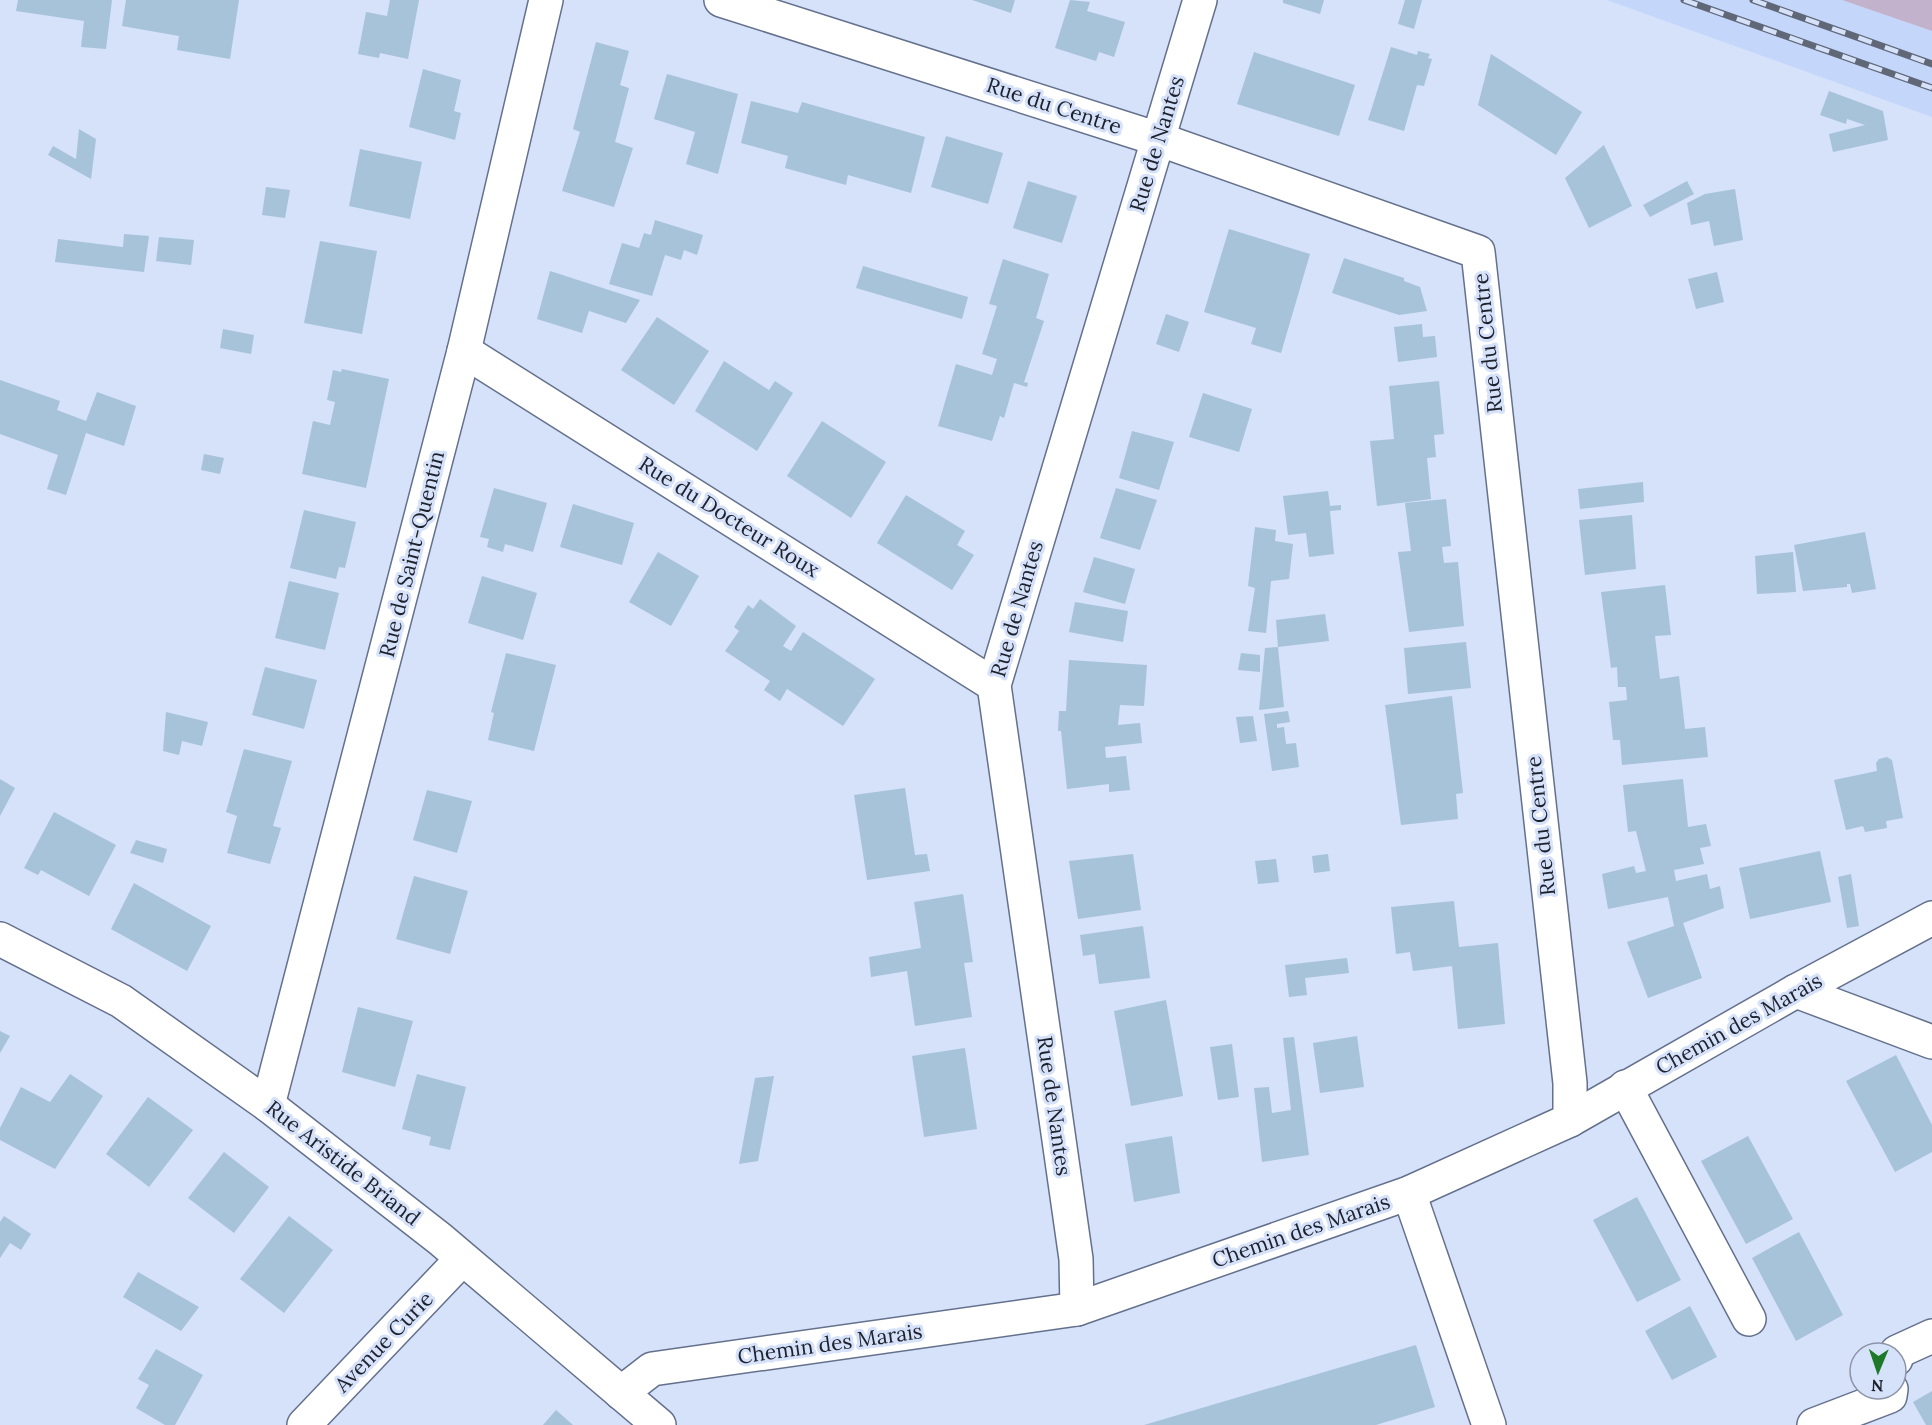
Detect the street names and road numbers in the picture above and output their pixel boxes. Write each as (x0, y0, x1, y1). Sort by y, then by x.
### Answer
street label: Rue du Centre (983, 71, 1125, 140)
street label: Rue de Nantes (1123, 73, 1190, 215)
street label: Rue du Centre (1467, 272, 1508, 414)
street label: Rue de Saint-Quentin (373, 448, 450, 660)
street label: Rue du Docteur Roux (634, 450, 825, 583)
street label: Rue de Nantes (984, 538, 1049, 680)
street label: Rue du Centre (1520, 755, 1561, 897)
street label: Chemin des Marais (1651, 967, 1827, 1081)
street label: Rue de Nantes (1031, 1034, 1078, 1177)
street label: Rue Aristide Briand (261, 1094, 426, 1231)
street label: Chemin des Marais (1208, 1187, 1393, 1274)
street label: Avenue Curie (328, 1285, 439, 1399)
street label: Chemin des Marais (736, 1317, 924, 1370)

